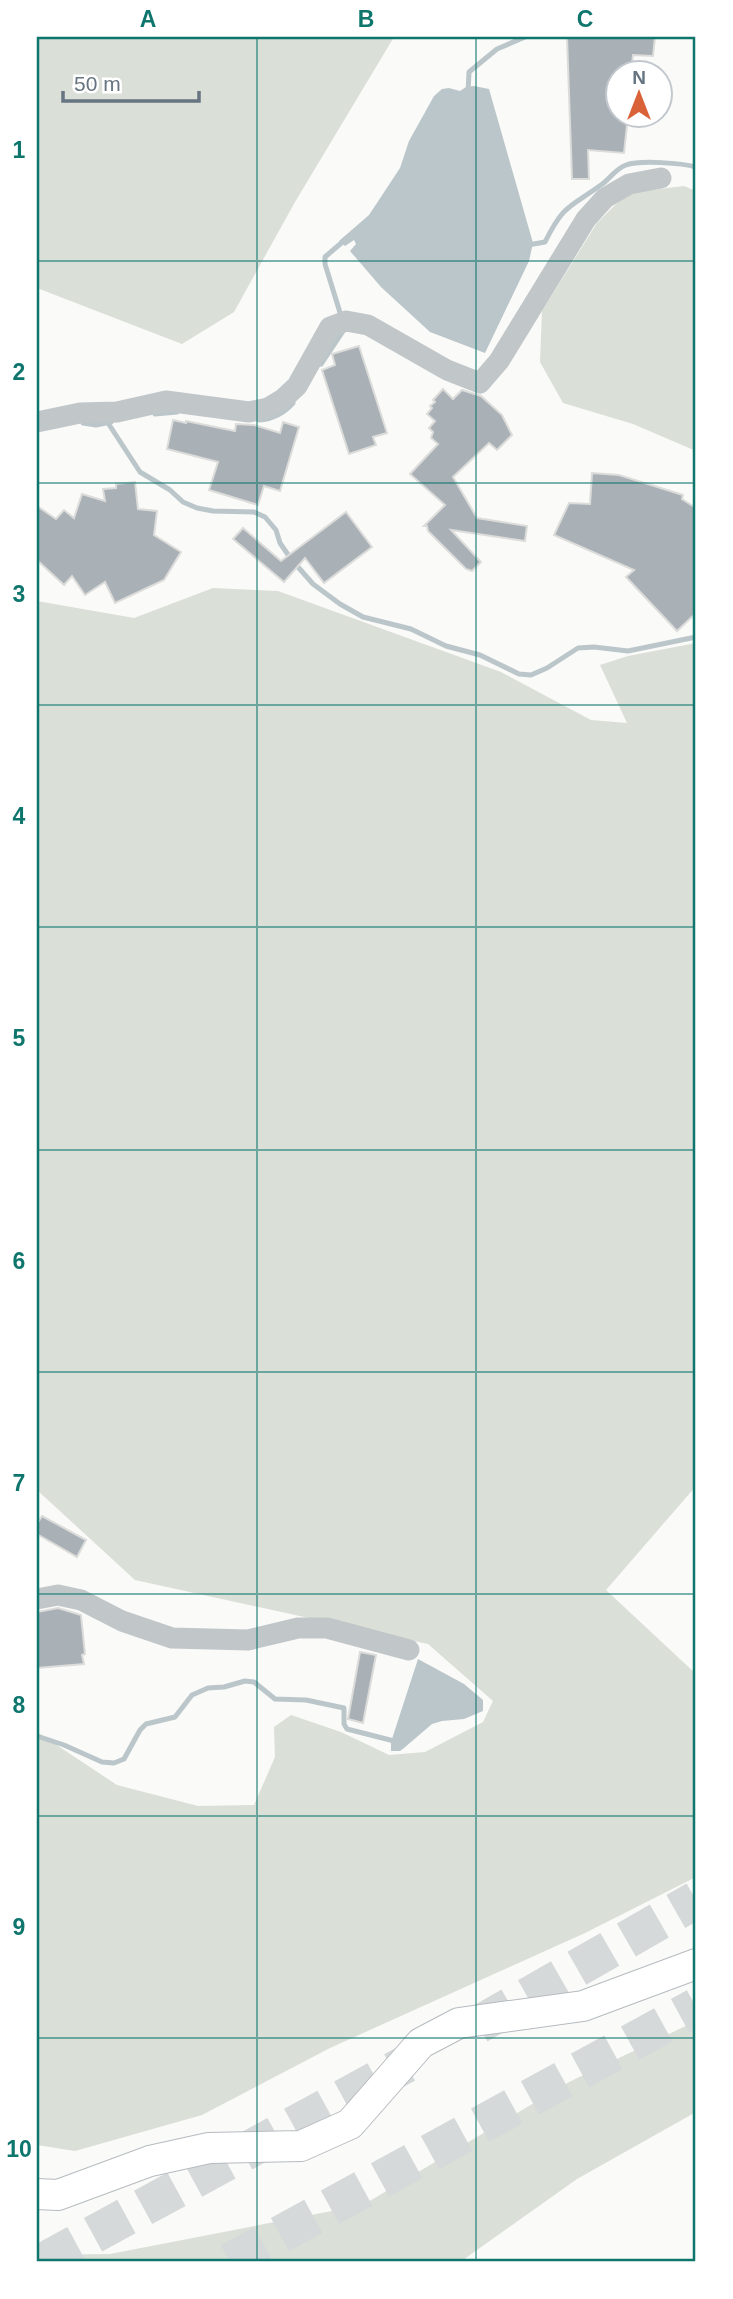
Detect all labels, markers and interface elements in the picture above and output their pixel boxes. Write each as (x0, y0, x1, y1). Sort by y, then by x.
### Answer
text: A (140, 6, 156, 32)
text: B (358, 6, 374, 32)
text: C (577, 6, 593, 32)
scale bar (63, 60, 200, 104)
north arrow (604, 60, 674, 130)
text: N (632, 67, 646, 88)
text: 50 m (74, 72, 121, 95)
text: 1 (13, 137, 26, 163)
text: 2 (13, 359, 25, 385)
text: 3 (13, 581, 25, 607)
text: 4 (13, 803, 26, 829)
text: 5 (13, 1025, 26, 1051)
text: 6 (13, 1248, 25, 1274)
text: 7 (13, 1470, 25, 1496)
text: 8 (13, 1692, 26, 1718)
text: 9 (13, 1914, 25, 1940)
text: 10 (6, 2136, 32, 2162)

